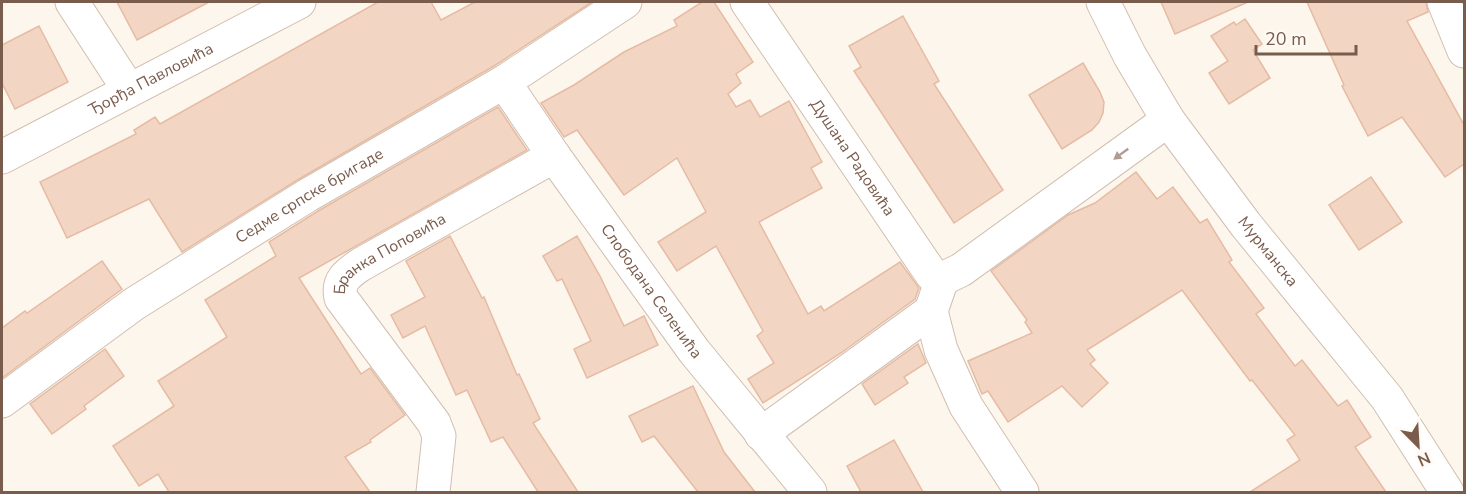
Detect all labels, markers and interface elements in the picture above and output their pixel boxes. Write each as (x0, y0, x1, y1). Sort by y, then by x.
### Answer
scale bar (1256, 18, 1356, 56)
text: 20 m (1265, 27, 1307, 51)
street label: Ђорђа Павловића (85, 38, 217, 121)
street label: Душана Радовића (805, 95, 900, 221)
street label: Седме српске бригаде (231, 143, 387, 249)
one-way arrow (1113, 148, 1129, 160)
street label: Бранка Поповића (329, 208, 450, 295)
street label: Мурманска (1232, 212, 1303, 291)
street label: Слободана Селенића (595, 220, 707, 364)
north arrow (1388, 416, 1448, 476)
text: N (1414, 446, 1434, 471)

